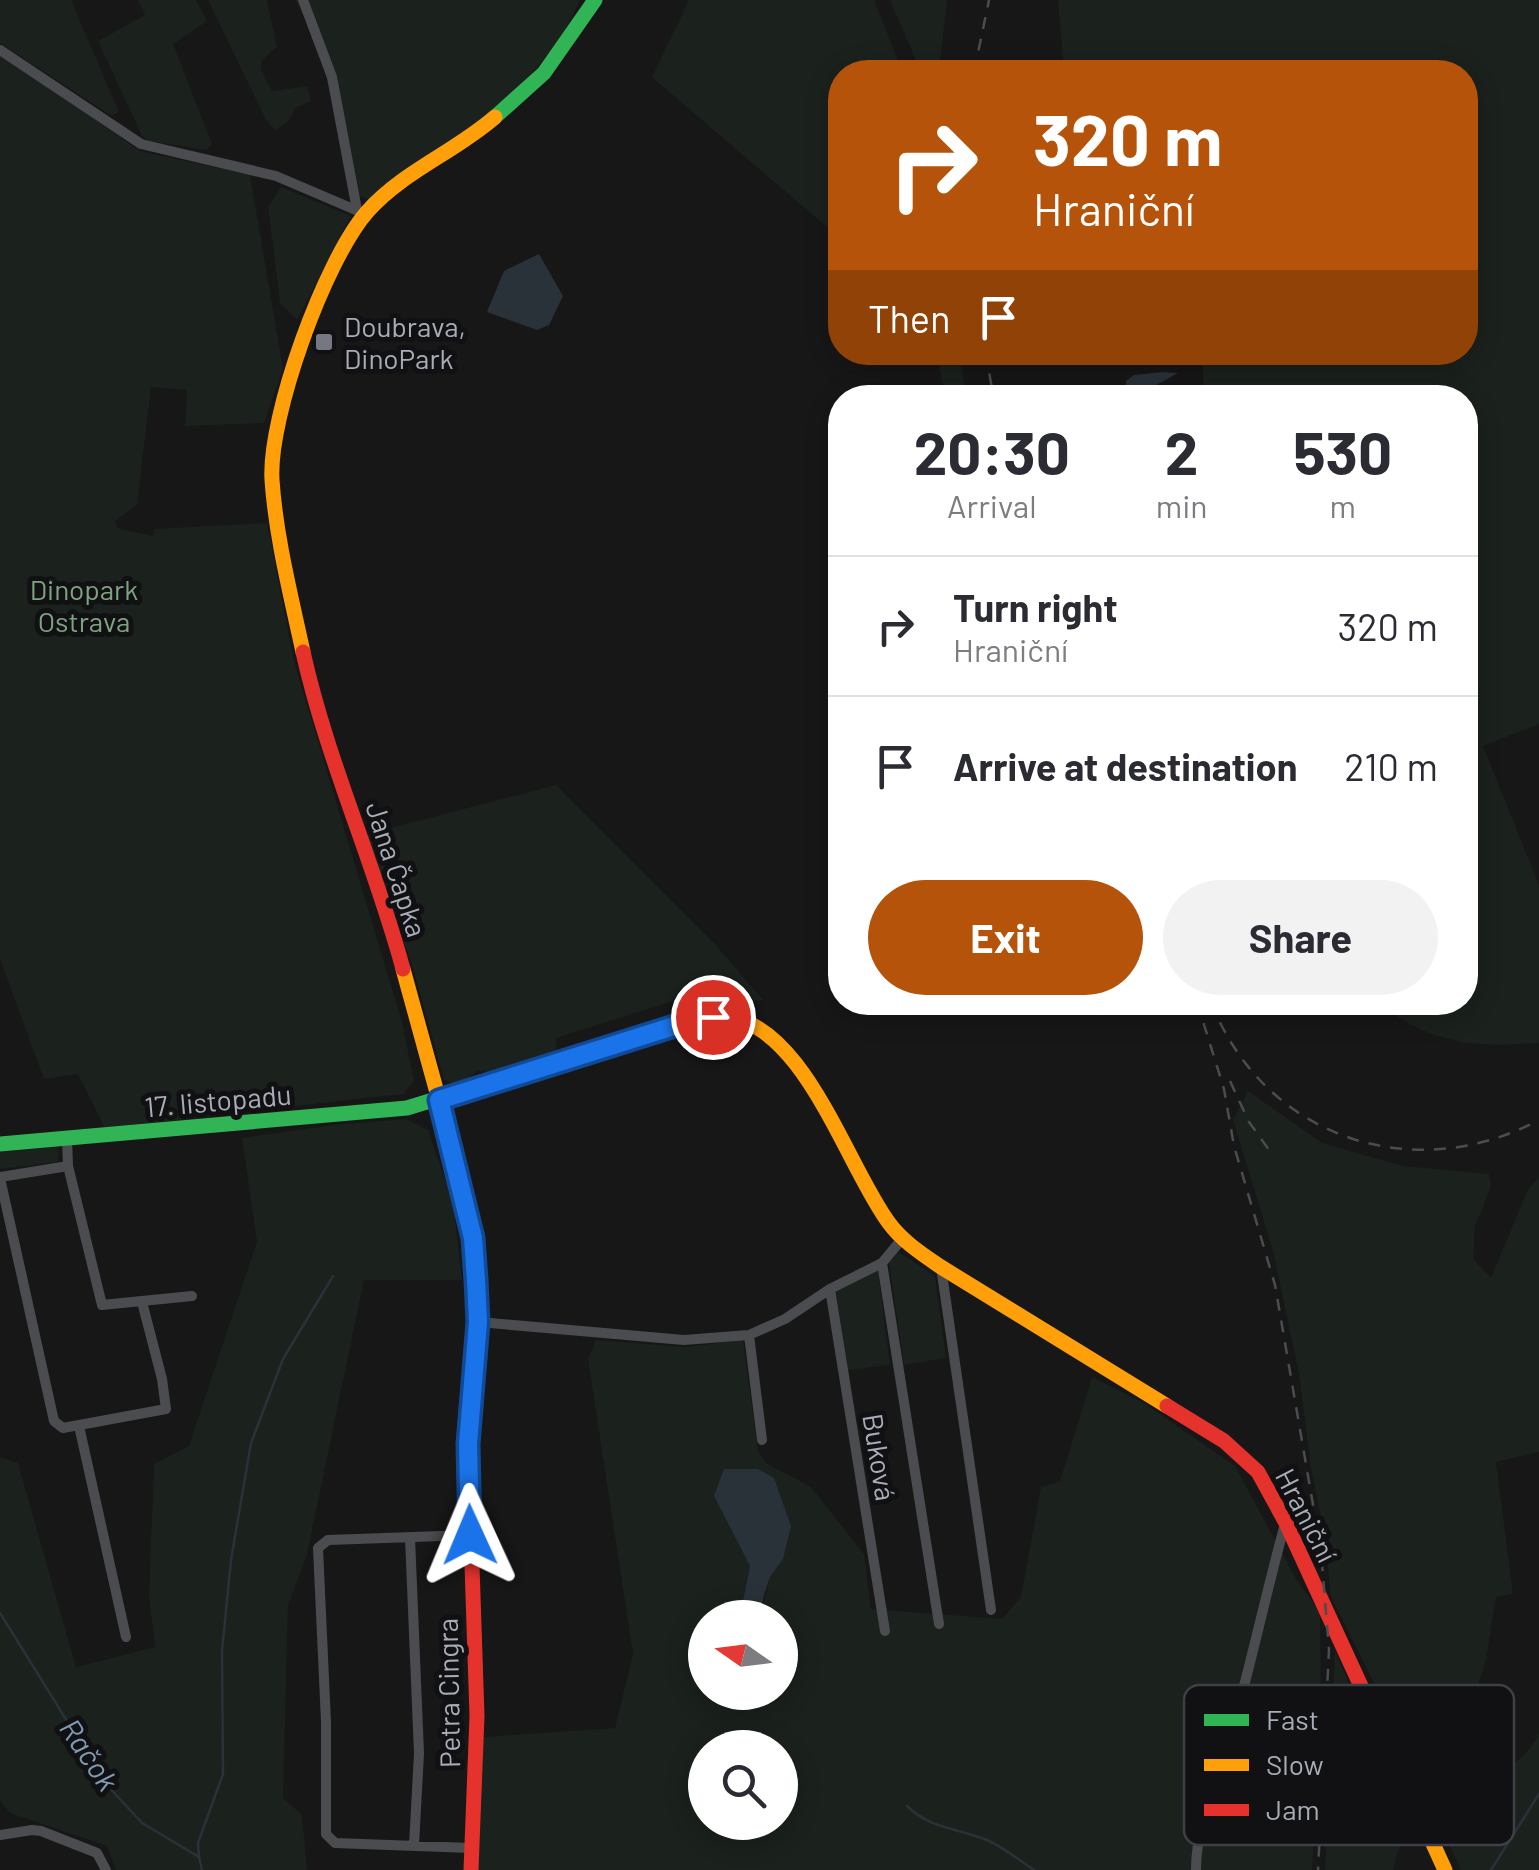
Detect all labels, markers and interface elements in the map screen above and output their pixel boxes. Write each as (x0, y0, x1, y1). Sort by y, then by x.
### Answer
text: 320 m (1033, 96, 1222, 180)
icon: right (868, 100, 998, 230)
text: Hraniční (1033, 181, 1195, 235)
icon: arrive (971, 290, 1026, 345)
text: Then (868, 295, 951, 341)
place label: Doubrava, DinoPark (344, 309, 466, 375)
marker: Doubrava, DinoPark (313, 331, 335, 353)
text: 20:30 (914, 415, 1070, 487)
text: 2 (1165, 415, 1198, 487)
text: 530 (1293, 415, 1392, 487)
text: Arrival (947, 486, 1037, 524)
text: min (1156, 486, 1208, 524)
text: m (1330, 486, 1356, 524)
park label: Dinopark Ostrava (30, 572, 138, 638)
text: Turn right (953, 584, 1118, 630)
icon: right (868, 599, 923, 654)
text: 320 m (1338, 603, 1438, 649)
text: Hraniční (953, 630, 1068, 668)
icon: arrive (868, 739, 923, 794)
text: Arrive at destination (953, 743, 1298, 789)
text: 210 m (1344, 743, 1438, 789)
street label: Jana Čapka (359, 797, 435, 941)
button: Exit (868, 880, 1143, 995)
button: Share (1163, 880, 1438, 995)
pin (671, 975, 756, 1060)
icon: arrive (686, 990, 741, 1045)
street label: 17. listopadu (143, 1077, 293, 1123)
street label: Buková (856, 1411, 904, 1503)
street label: Hraniční (1269, 1462, 1345, 1568)
position arrow (418, 1483, 522, 1587)
north arrow (688, 1600, 798, 1710)
map controls (688, 1600, 798, 1840)
street label: Petra Cingra (430, 1618, 466, 1768)
legend (1184, 1685, 1514, 1845)
text: Fast (1266, 1702, 1319, 1736)
water label: Račok (53, 1711, 127, 1797)
button: search (688, 1730, 798, 1840)
text: Slow (1266, 1747, 1324, 1781)
text: Jam (1266, 1792, 1320, 1826)

